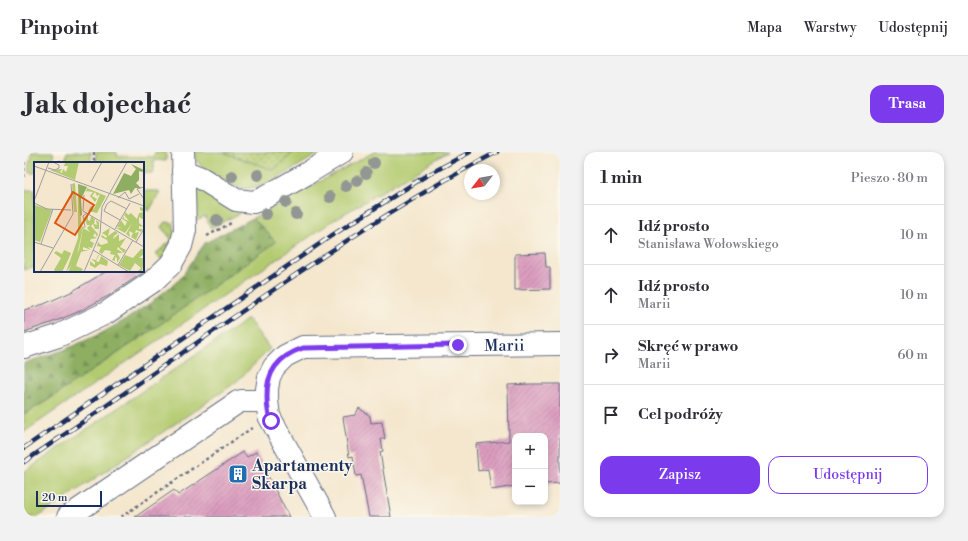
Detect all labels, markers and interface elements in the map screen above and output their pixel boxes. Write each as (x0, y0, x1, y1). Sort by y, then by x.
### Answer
text: Pinpoint (20, 16, 99, 40)
text: Mapa (747, 19, 782, 37)
text: Warstwy (804, 19, 857, 37)
text: Udostępnij (879, 19, 948, 37)
button: Trasa (870, 85, 944, 123)
text: Jak dojechać (24, 87, 191, 122)
inset map (34, 162, 144, 272)
north arrow (464, 164, 500, 200)
text: 1 min (600, 167, 642, 189)
text: Pieszo · 80 m (851, 170, 928, 186)
text: Idź prosto (638, 217, 710, 236)
icon: ahead (600, 224, 622, 246)
text: 10 m (900, 227, 928, 243)
text: Stanisława Wołowskiego (638, 236, 779, 252)
text: Idź prosto (638, 277, 710, 296)
icon: ahead (600, 284, 622, 306)
text: 10 m (900, 287, 928, 303)
text: Marii (638, 296, 671, 312)
street label: Marii (484, 335, 524, 356)
route end (449, 336, 467, 354)
text: Skręć w prawo (638, 337, 738, 356)
icon: right (600, 344, 622, 366)
text: 60 m (897, 347, 928, 363)
text: Marii (638, 356, 671, 372)
icon: arrive (600, 404, 622, 426)
text: Cel podróży (638, 405, 723, 424)
route start (262, 412, 280, 430)
map controls (512, 433, 548, 505)
button: + (512, 433, 548, 469)
place label: Apartamenty Skarpa (251, 456, 353, 494)
button: Zapisz (600, 456, 760, 494)
button: Udostępnij (768, 456, 928, 494)
building icon: Apartamenty Skarpa (227, 463, 249, 485)
button: − (512, 469, 548, 505)
scale bar (36, 489, 102, 508)
text: 20 m (42, 491, 67, 505)

